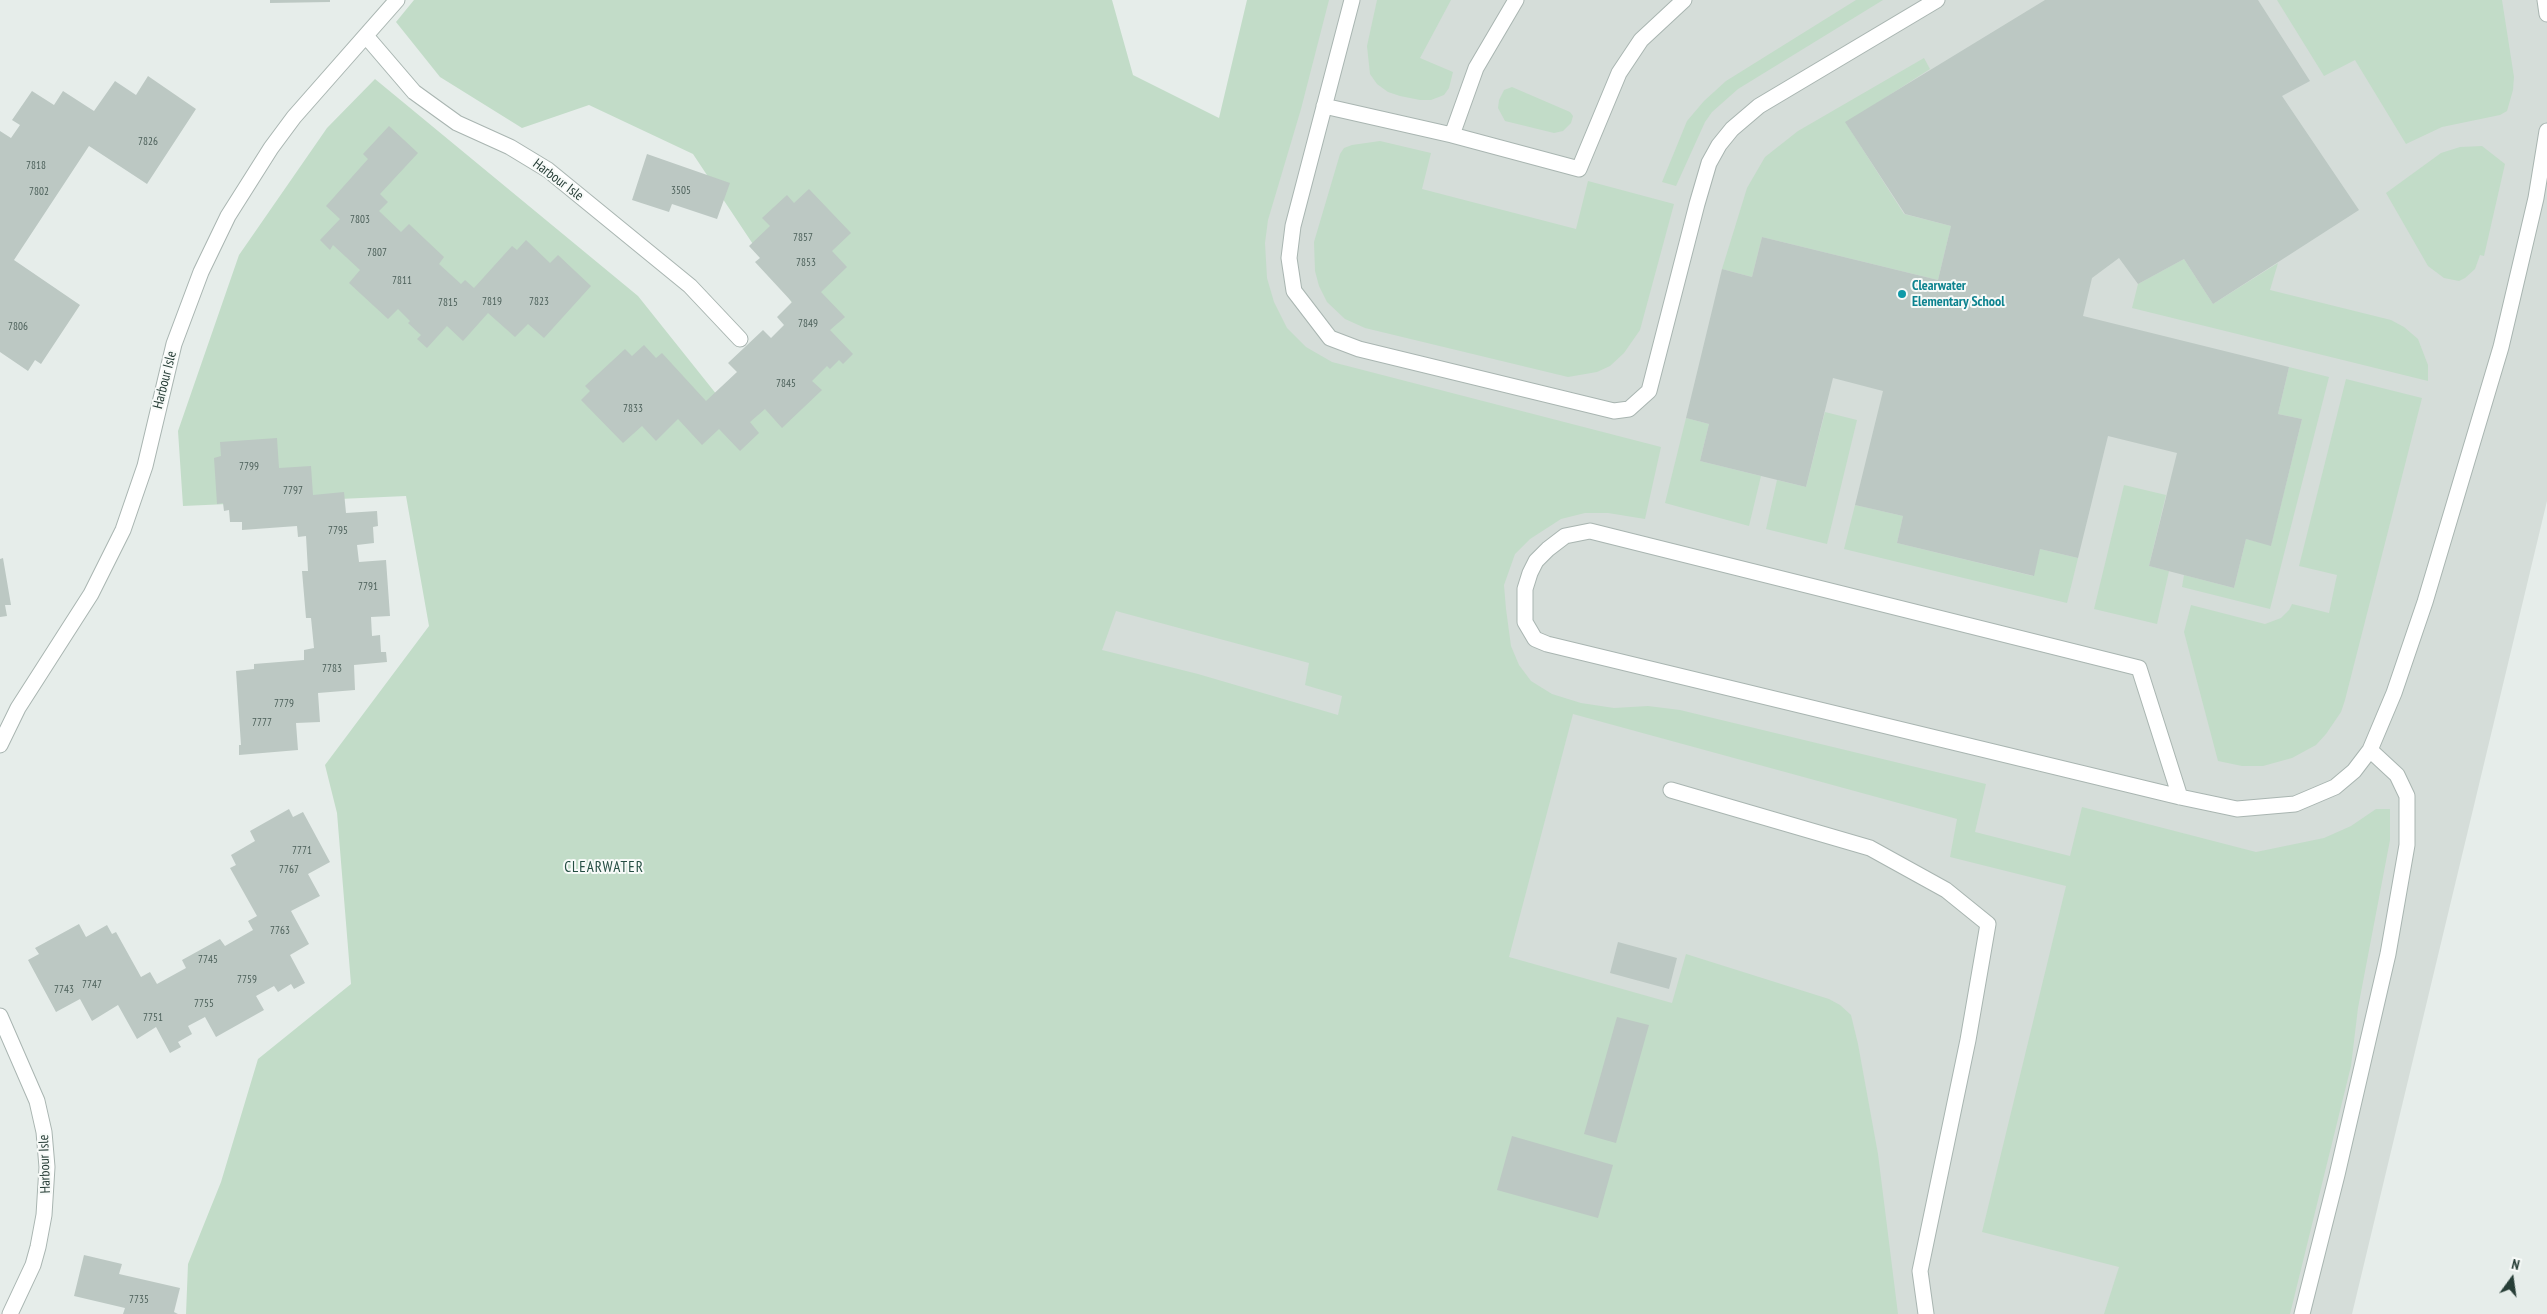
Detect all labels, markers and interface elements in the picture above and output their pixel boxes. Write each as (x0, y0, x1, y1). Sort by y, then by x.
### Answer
house number: 7826 (138, 135, 158, 149)
street label: Harbour Isle (529, 156, 587, 204)
house number: 7818 (26, 159, 46, 173)
house number: 3505 (671, 184, 691, 198)
house number: 7802 (29, 185, 49, 199)
house number: 7803 (350, 213, 370, 227)
house number: 7857 (793, 231, 813, 245)
house number: 7807 (367, 246, 387, 260)
house number: 7853 (796, 256, 816, 270)
house number: 7811 (392, 274, 412, 288)
place label: Clearwater Elementary School (1912, 278, 2005, 310)
marker: Clearwater Elementary School (1896, 288, 1908, 300)
house number: 7819 (482, 295, 502, 309)
house number: 7823 (529, 295, 549, 309)
house number: 7815 (438, 296, 458, 310)
house number: 7849 (798, 317, 818, 331)
house number: 7806 (8, 320, 28, 334)
street label: Harbour Isle (150, 349, 180, 411)
house number: 7845 (776, 377, 796, 391)
house number: 7833 (623, 402, 643, 416)
house number: 7799 (239, 460, 259, 474)
house number: 7797 (283, 484, 303, 498)
house number: 7795 (328, 524, 348, 538)
house number: 7791 (358, 580, 378, 594)
house number: 7783 (322, 662, 342, 676)
house number: 7779 (274, 697, 294, 711)
house number: 7777 (252, 716, 272, 730)
house number: 7771 (292, 844, 312, 858)
district label: CLEARWATER (563, 859, 645, 877)
house number: 7767 (279, 863, 299, 877)
house number: 7763 (270, 924, 290, 938)
house number: 7745 (198, 953, 218, 967)
house number: 7759 (237, 973, 257, 987)
house number: 7747 (82, 978, 102, 992)
house number: 7743 (54, 983, 74, 997)
house number: 7755 (194, 997, 214, 1011)
house number: 7751 (143, 1011, 163, 1025)
street label: Harbour Isle (36, 1134, 54, 1194)
north arrow (2487, 1254, 2537, 1304)
text: N (2510, 1255, 2521, 1274)
house number: 7735 (129, 1293, 149, 1307)

